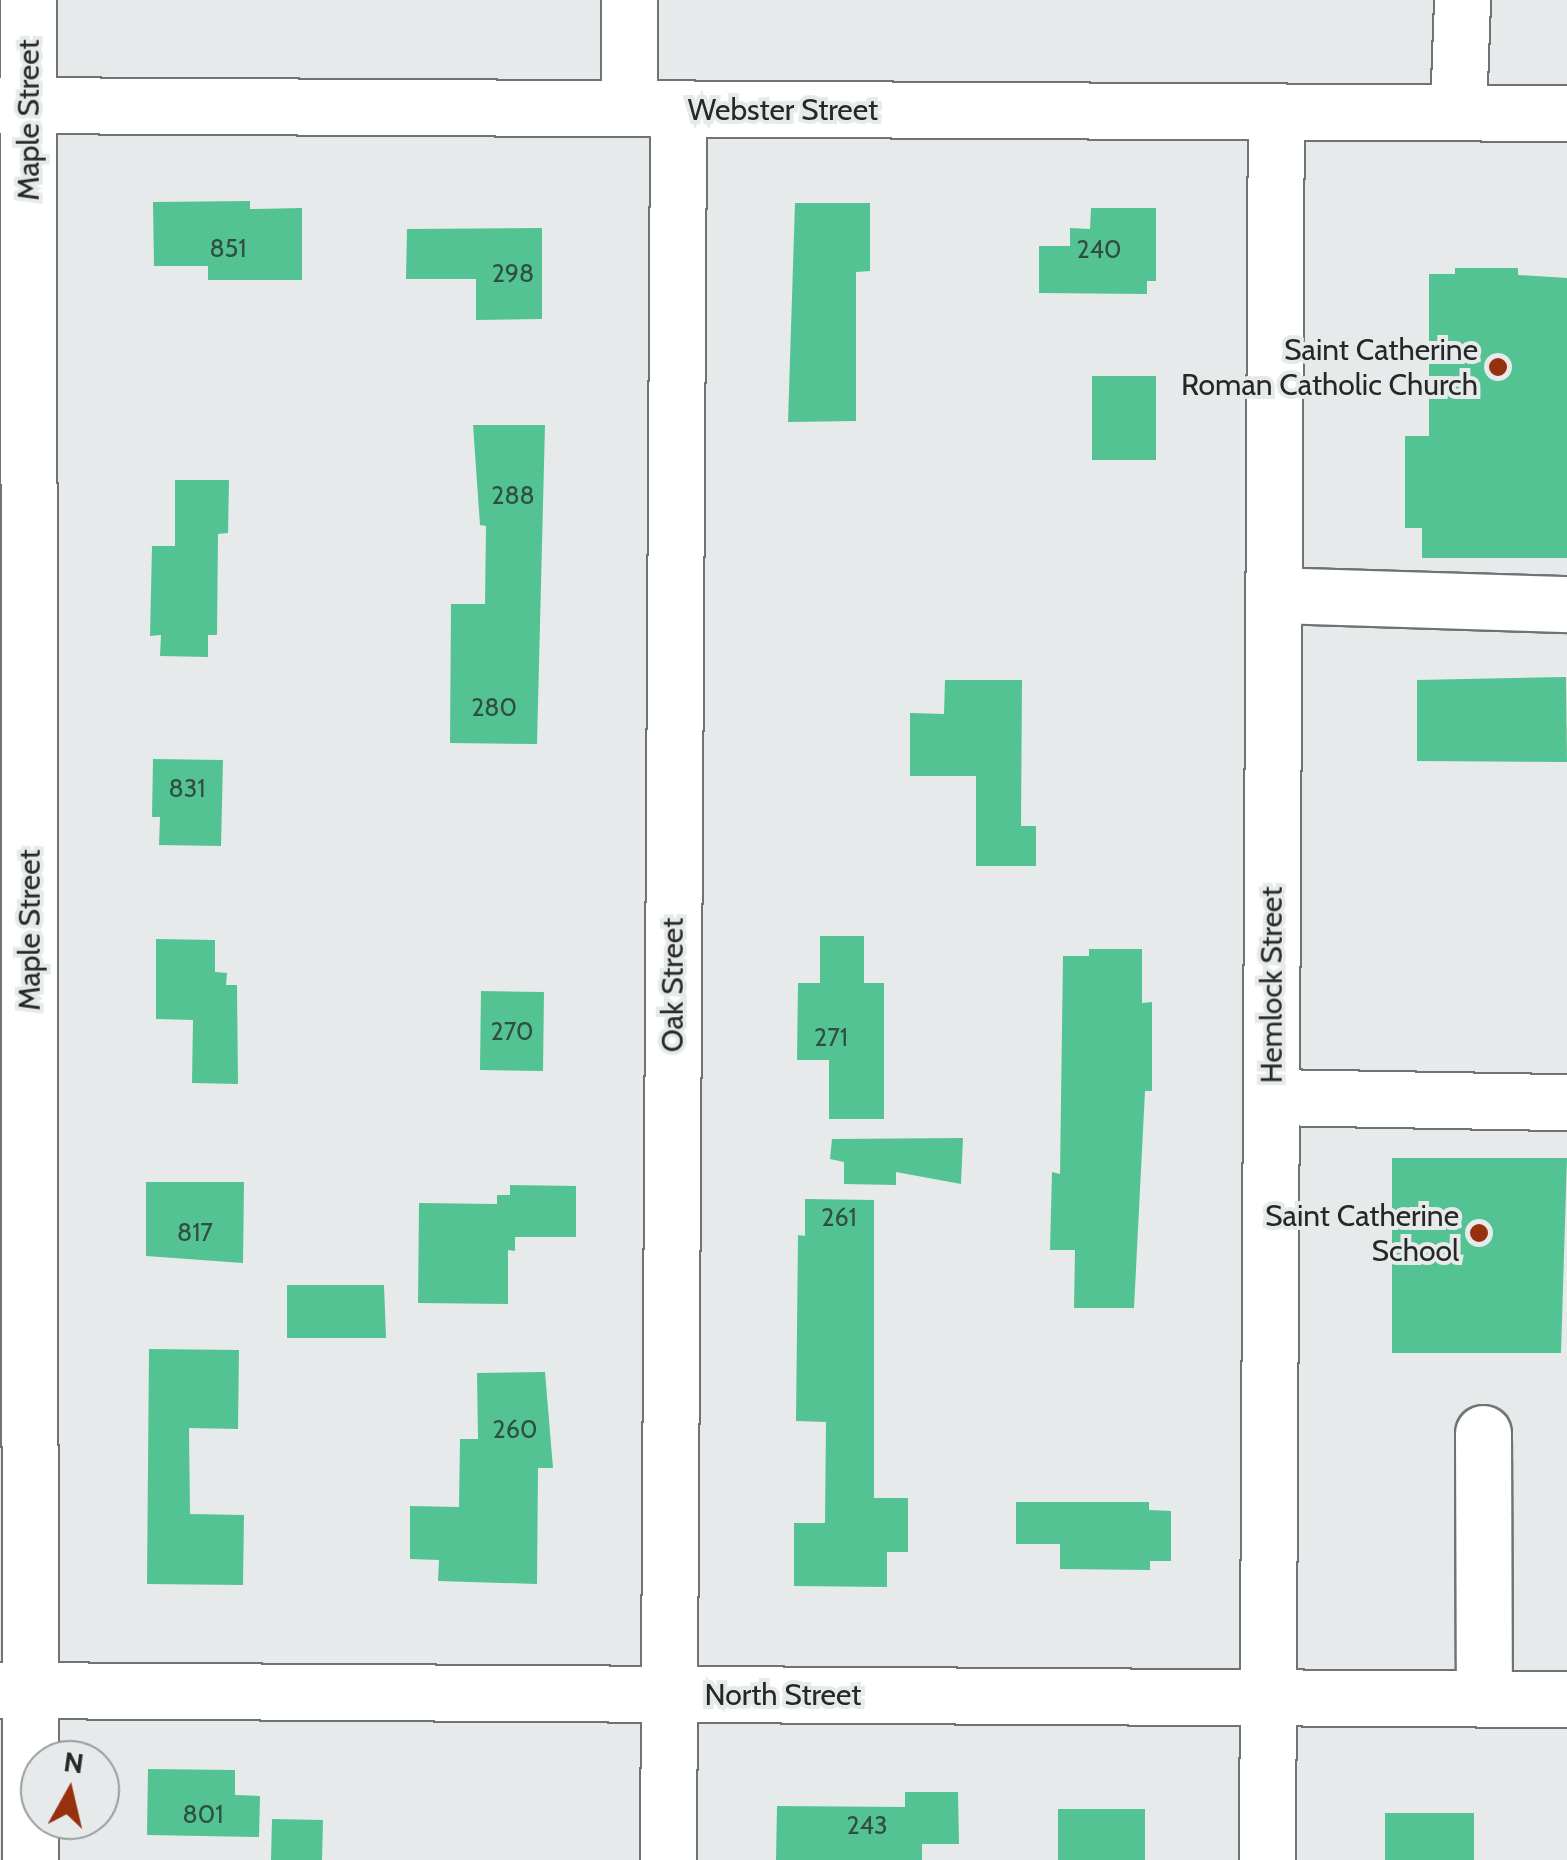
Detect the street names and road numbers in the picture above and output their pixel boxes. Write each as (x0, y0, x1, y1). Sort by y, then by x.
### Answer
street label: Maple Street (11, 39, 47, 201)
street label: Webster Street (688, 92, 878, 128)
street label: Maple Street (12, 849, 48, 1011)
street label: Hemlock Street (1254, 887, 1290, 1083)
street label: Oak Street (655, 918, 691, 1052)
street label: North Street (705, 1677, 861, 1713)

